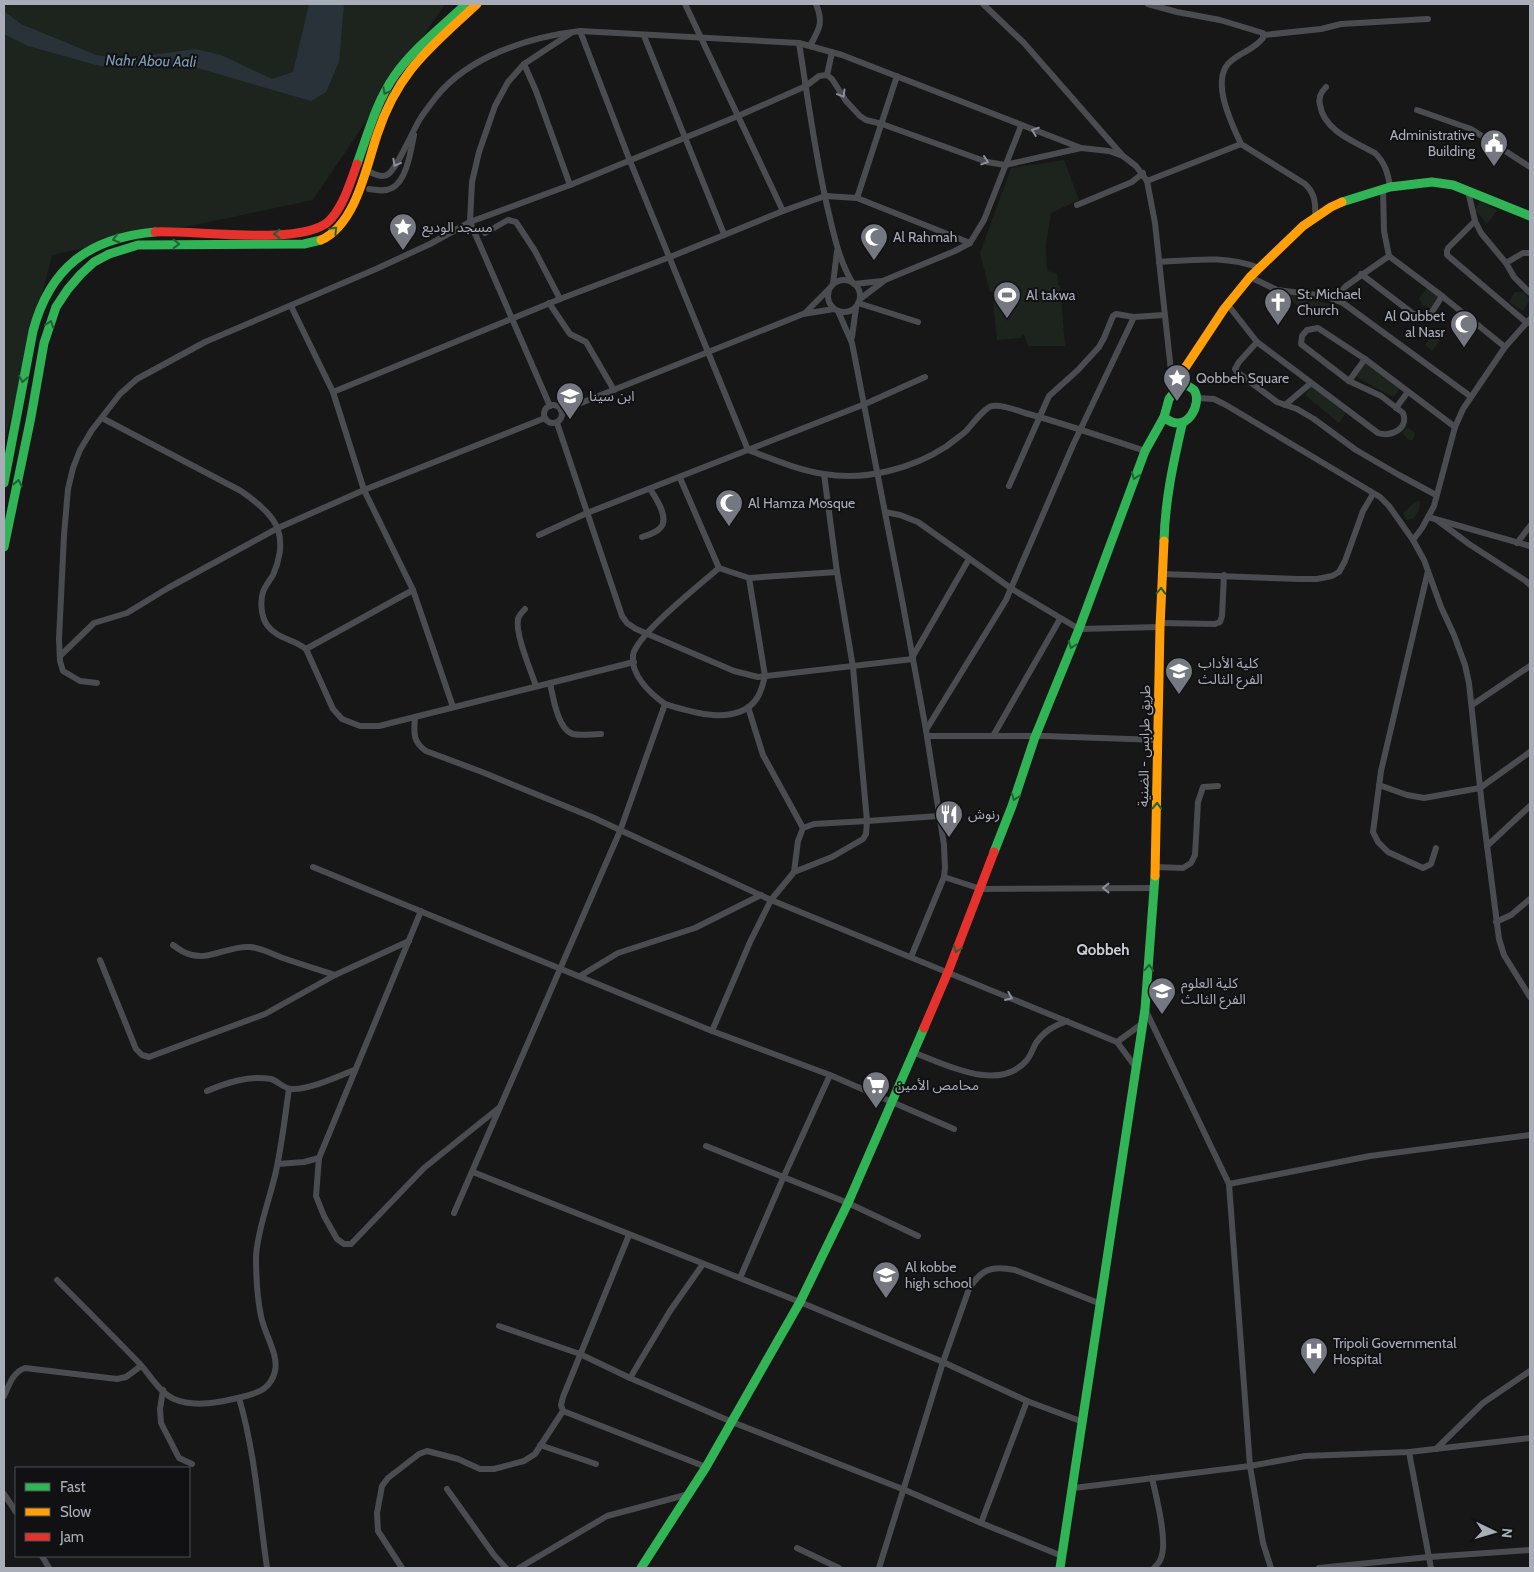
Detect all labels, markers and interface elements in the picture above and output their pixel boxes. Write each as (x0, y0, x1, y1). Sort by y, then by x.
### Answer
water label: Nahr Abou Aali (105, 51, 197, 71)
one-way arrow (382, 85, 392, 94)
one-way arrow (835, 88, 845, 97)
place label: Administrative Building (1390, 126, 1476, 160)
one-way arrow (1032, 127, 1040, 137)
public building icon: Administrative Building (1479, 128, 1509, 167)
one-way arrow (981, 155, 989, 165)
one-way arrow (393, 157, 403, 166)
place icon: مسجد الوديع (388, 212, 418, 251)
place label: مسجد الوديع (422, 218, 493, 238)
mosque icon: Al Rahmah (859, 222, 889, 261)
one-way arrow (328, 227, 337, 236)
place label: Al Rahmah (893, 228, 957, 246)
one-way arrow (273, 229, 281, 239)
one-way arrow (112, 233, 120, 243)
one-way arrow (172, 239, 180, 249)
sports icon: Al takwa (992, 280, 1022, 319)
place label: St. Michael Church (1297, 285, 1362, 319)
place label: Al takwa (1026, 286, 1076, 304)
church icon: St. Michael Church (1263, 287, 1293, 326)
place label: Al Qubbet al Nasr (1385, 307, 1446, 341)
mosque icon: Al Qubbet al Nasr (1449, 309, 1479, 348)
one-way arrow (44, 320, 54, 328)
place icon: Qobbeh Square (1162, 363, 1192, 402)
place label: Qobbeh Square (1196, 369, 1289, 387)
one-way arrow (18, 375, 29, 384)
school or university icon: ابن سينا (555, 381, 585, 420)
place label: ابن سينا (589, 387, 635, 405)
one-way arrow (1131, 472, 1141, 480)
one-way arrow (12, 478, 22, 487)
mosque icon: Al Hamza Mosque (714, 488, 744, 527)
place label: Al Hamza Mosque (748, 494, 855, 512)
one-way arrow (1156, 587, 1166, 595)
one-way arrow (1068, 640, 1079, 649)
place label: كلية الأداب الفرع الثالث (1198, 654, 1263, 690)
school or university icon: كلية الأداب الفرع الثالث (1164, 656, 1194, 695)
street label: طريق طرابس - الضنية (1134, 685, 1155, 807)
one-way arrow (1010, 792, 1020, 801)
restaurant icon: رنوش (934, 799, 964, 838)
one-way arrow (1152, 802, 1162, 810)
place label: رنوش (968, 805, 1000, 823)
one-way arrow (1102, 883, 1110, 893)
district label: Qobbeh (1077, 941, 1130, 959)
one-way arrow (953, 944, 963, 953)
one-way arrow (1143, 964, 1154, 972)
place label: كلية العلوم الفرع الثالث (1181, 974, 1246, 1010)
school or university icon: كلية العلوم الفرع الثالث (1147, 976, 1177, 1015)
one-way arrow (1004, 991, 1013, 1002)
supermarket icon: محامص الأمين (861, 1070, 891, 1109)
place label: محامص الأمين (895, 1076, 979, 1094)
place label: Al kobbe high school (905, 1258, 972, 1292)
school or university icon: Al kobbe high school (871, 1260, 901, 1299)
place label: Tripoli Governmental Hospital (1333, 1334, 1457, 1368)
hospital icon: Tripoli Governmental Hospital (1299, 1336, 1329, 1375)
legend (15, 1467, 190, 1557)
text: Fast (60, 1478, 85, 1496)
text: Slow (60, 1503, 91, 1521)
north arrow (1469, 1507, 1519, 1557)
text: N (1498, 1527, 1516, 1539)
text: Jam (59, 1528, 84, 1546)

